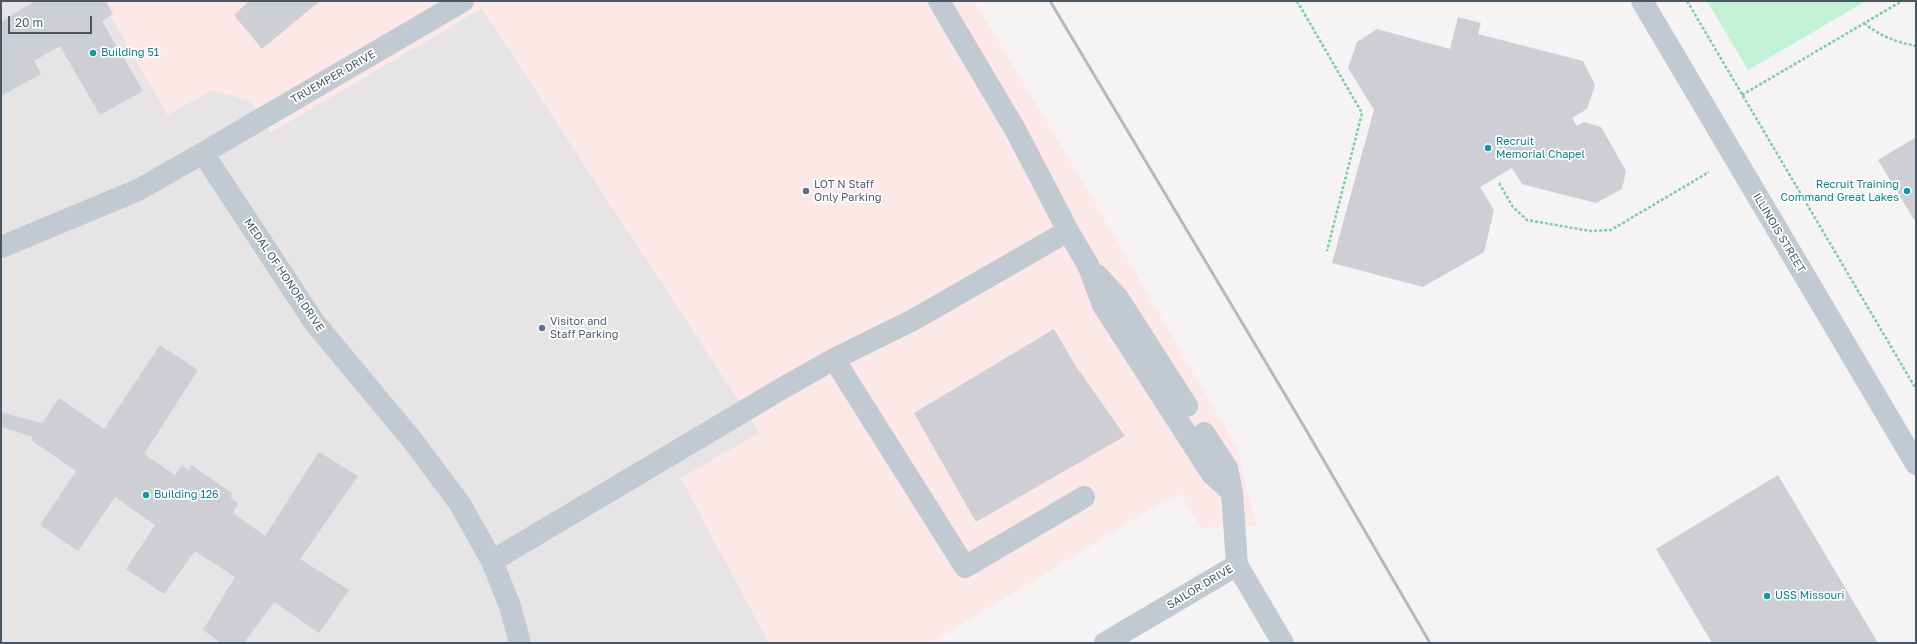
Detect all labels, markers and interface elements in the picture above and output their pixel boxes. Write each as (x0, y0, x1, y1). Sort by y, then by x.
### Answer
scale bar (10, 8, 94, 34)
text: 20 m (15, 15, 43, 30)
place label: Building 51 (101, 46, 159, 60)
street label: TRUEMPER DRIVE (288, 47, 378, 107)
marker: Building 51 (88, 48, 98, 58)
place label: Recruit Memorial Chapel (1496, 135, 1585, 161)
marker: Recruit Memorial Chapel (1483, 143, 1493, 153)
place label: LOT N Staff Only Parking (814, 178, 881, 204)
place label: Recruit Training Command Great Lakes (1781, 178, 1899, 204)
marker: LOT N Staff Only Parking (801, 186, 811, 196)
marker: Recruit Training Command Great Lakes (1902, 186, 1912, 196)
street label: ILLINOIS STREET (1750, 191, 1808, 275)
street label: MEDAL OF HONOR DRIVE (241, 216, 327, 334)
place label: Visitor and Staff Parking (550, 315, 619, 341)
marker: Visitor and Staff Parking (537, 323, 547, 333)
place label: Building 126 (154, 488, 219, 502)
marker: Building 126 (141, 490, 151, 500)
street label: SAILOR DRIVE (1165, 562, 1235, 612)
place label: USS Missouri (1775, 589, 1844, 603)
marker: USS Missouri (1762, 591, 1772, 601)

